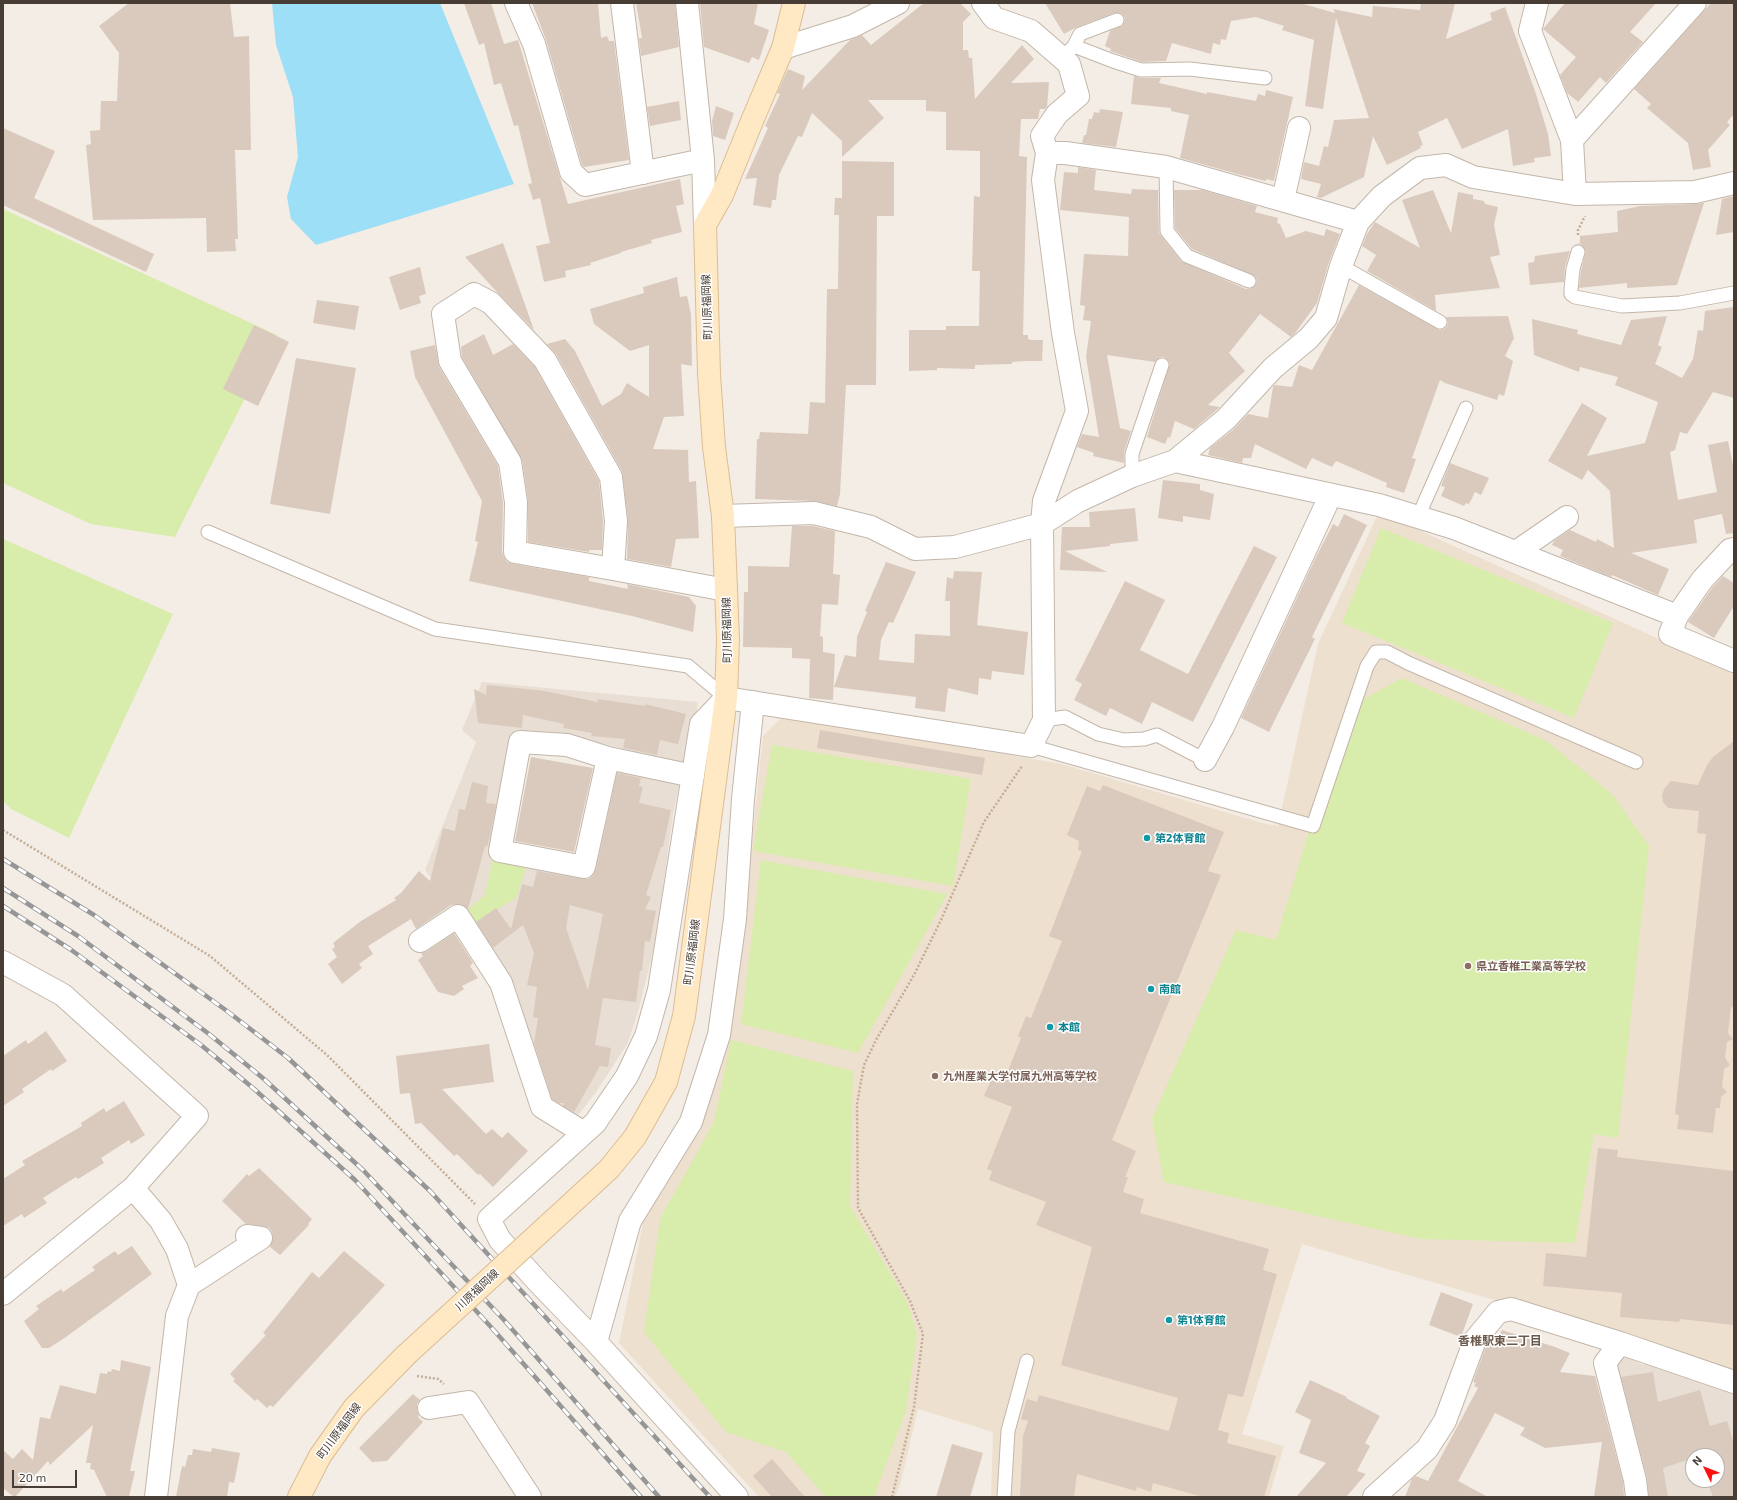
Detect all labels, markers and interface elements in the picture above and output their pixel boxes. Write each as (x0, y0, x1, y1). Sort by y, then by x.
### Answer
street label: 町川原福岡線 (699, 274, 715, 340)
street label: 町川原福岡線 (720, 597, 734, 663)
place label: 第2体育館 (1155, 831, 1205, 845)
marker: 第2体育館 (1142, 833, 1152, 843)
street label: 町川原福岡線 (681, 918, 703, 986)
place label: 県立香椎工業高等学校 (1476, 959, 1586, 973)
marker: 県立香椎工業高等学校 (1463, 961, 1473, 971)
place label: 南館 (1159, 982, 1181, 996)
marker: 南館 (1146, 984, 1156, 994)
place label: 本館 (1058, 1020, 1080, 1034)
marker: 本館 (1045, 1022, 1055, 1032)
place label: 九州産業大学付属九州高等学校 (943, 1069, 1097, 1083)
marker: 九州産業大学付属九州高等学校 (930, 1071, 940, 1081)
street label: 川原福岡線 (452, 1266, 502, 1314)
place label: 第1体育館 (1177, 1313, 1226, 1327)
marker: 第1体育館 (1164, 1315, 1174, 1325)
district label: 香椎駅東二丁目 (1458, 1334, 1542, 1348)
street label: 町川原福岡線 (314, 1400, 364, 1462)
north arrow (1685, 1448, 1725, 1488)
text: N (1689, 1453, 1704, 1468)
scale bar (14, 1462, 79, 1488)
text: 20 m (19, 1470, 46, 1484)

